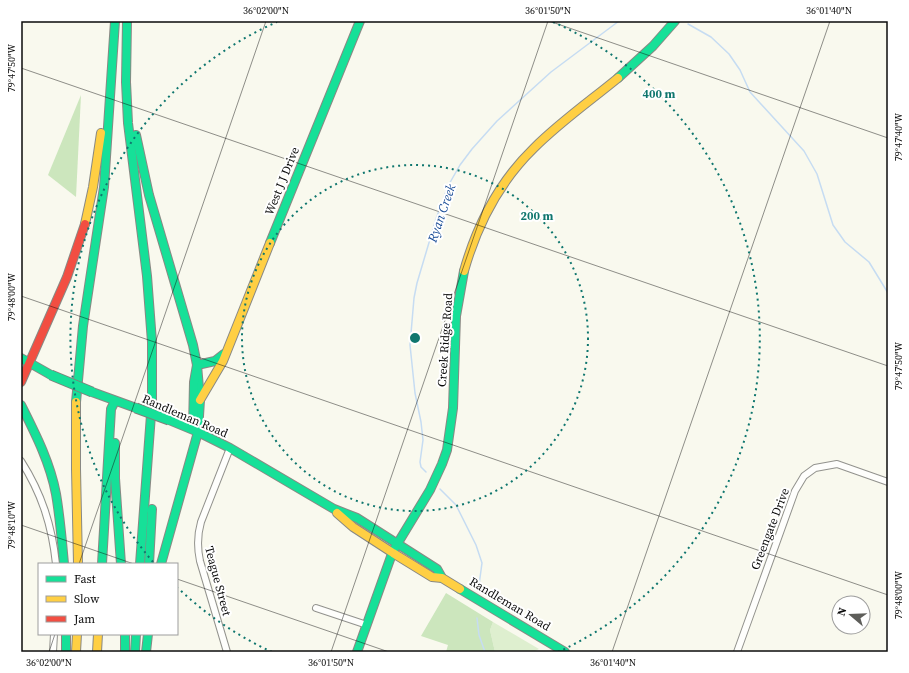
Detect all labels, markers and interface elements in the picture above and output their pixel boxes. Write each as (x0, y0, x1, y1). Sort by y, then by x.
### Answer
text: 36°02'00"N (243, 4, 289, 17)
text: 36°01'50"N (525, 4, 571, 17)
text: 36°01'40"N (806, 4, 852, 17)
text: 79°47'50"W (5, 43, 18, 92)
text: 400 m (643, 86, 676, 102)
text: 79°47'40"W (892, 112, 905, 161)
street label: West J J Drive (261, 145, 303, 217)
water label: Ryan Creek (423, 181, 460, 245)
text: 200 m (521, 208, 554, 224)
text: 79°48'00"W (5, 272, 18, 321)
street label: Creek Ridge Road (434, 292, 456, 388)
centre of rings (408, 331, 422, 345)
text: 79°47'50"W (892, 341, 905, 390)
street label: Randleman Road (140, 391, 231, 441)
street label: Greengate Drive (747, 486, 793, 572)
text: 79°48'10"W (5, 500, 18, 549)
street label: Teague Street (201, 544, 235, 618)
legend (38, 563, 178, 635)
text: 79°48'00"W (892, 570, 905, 619)
text: Fast (74, 571, 96, 587)
street label: Randleman Road (467, 574, 554, 635)
text: Slow (74, 591, 100, 607)
north arrow (831, 595, 871, 635)
text: N (834, 606, 850, 618)
text: Jam (73, 611, 95, 627)
text: 36°02'00"N (26, 656, 72, 669)
text: 36°01'50"N (308, 656, 354, 669)
text: 36°01'40"N (590, 656, 636, 669)

